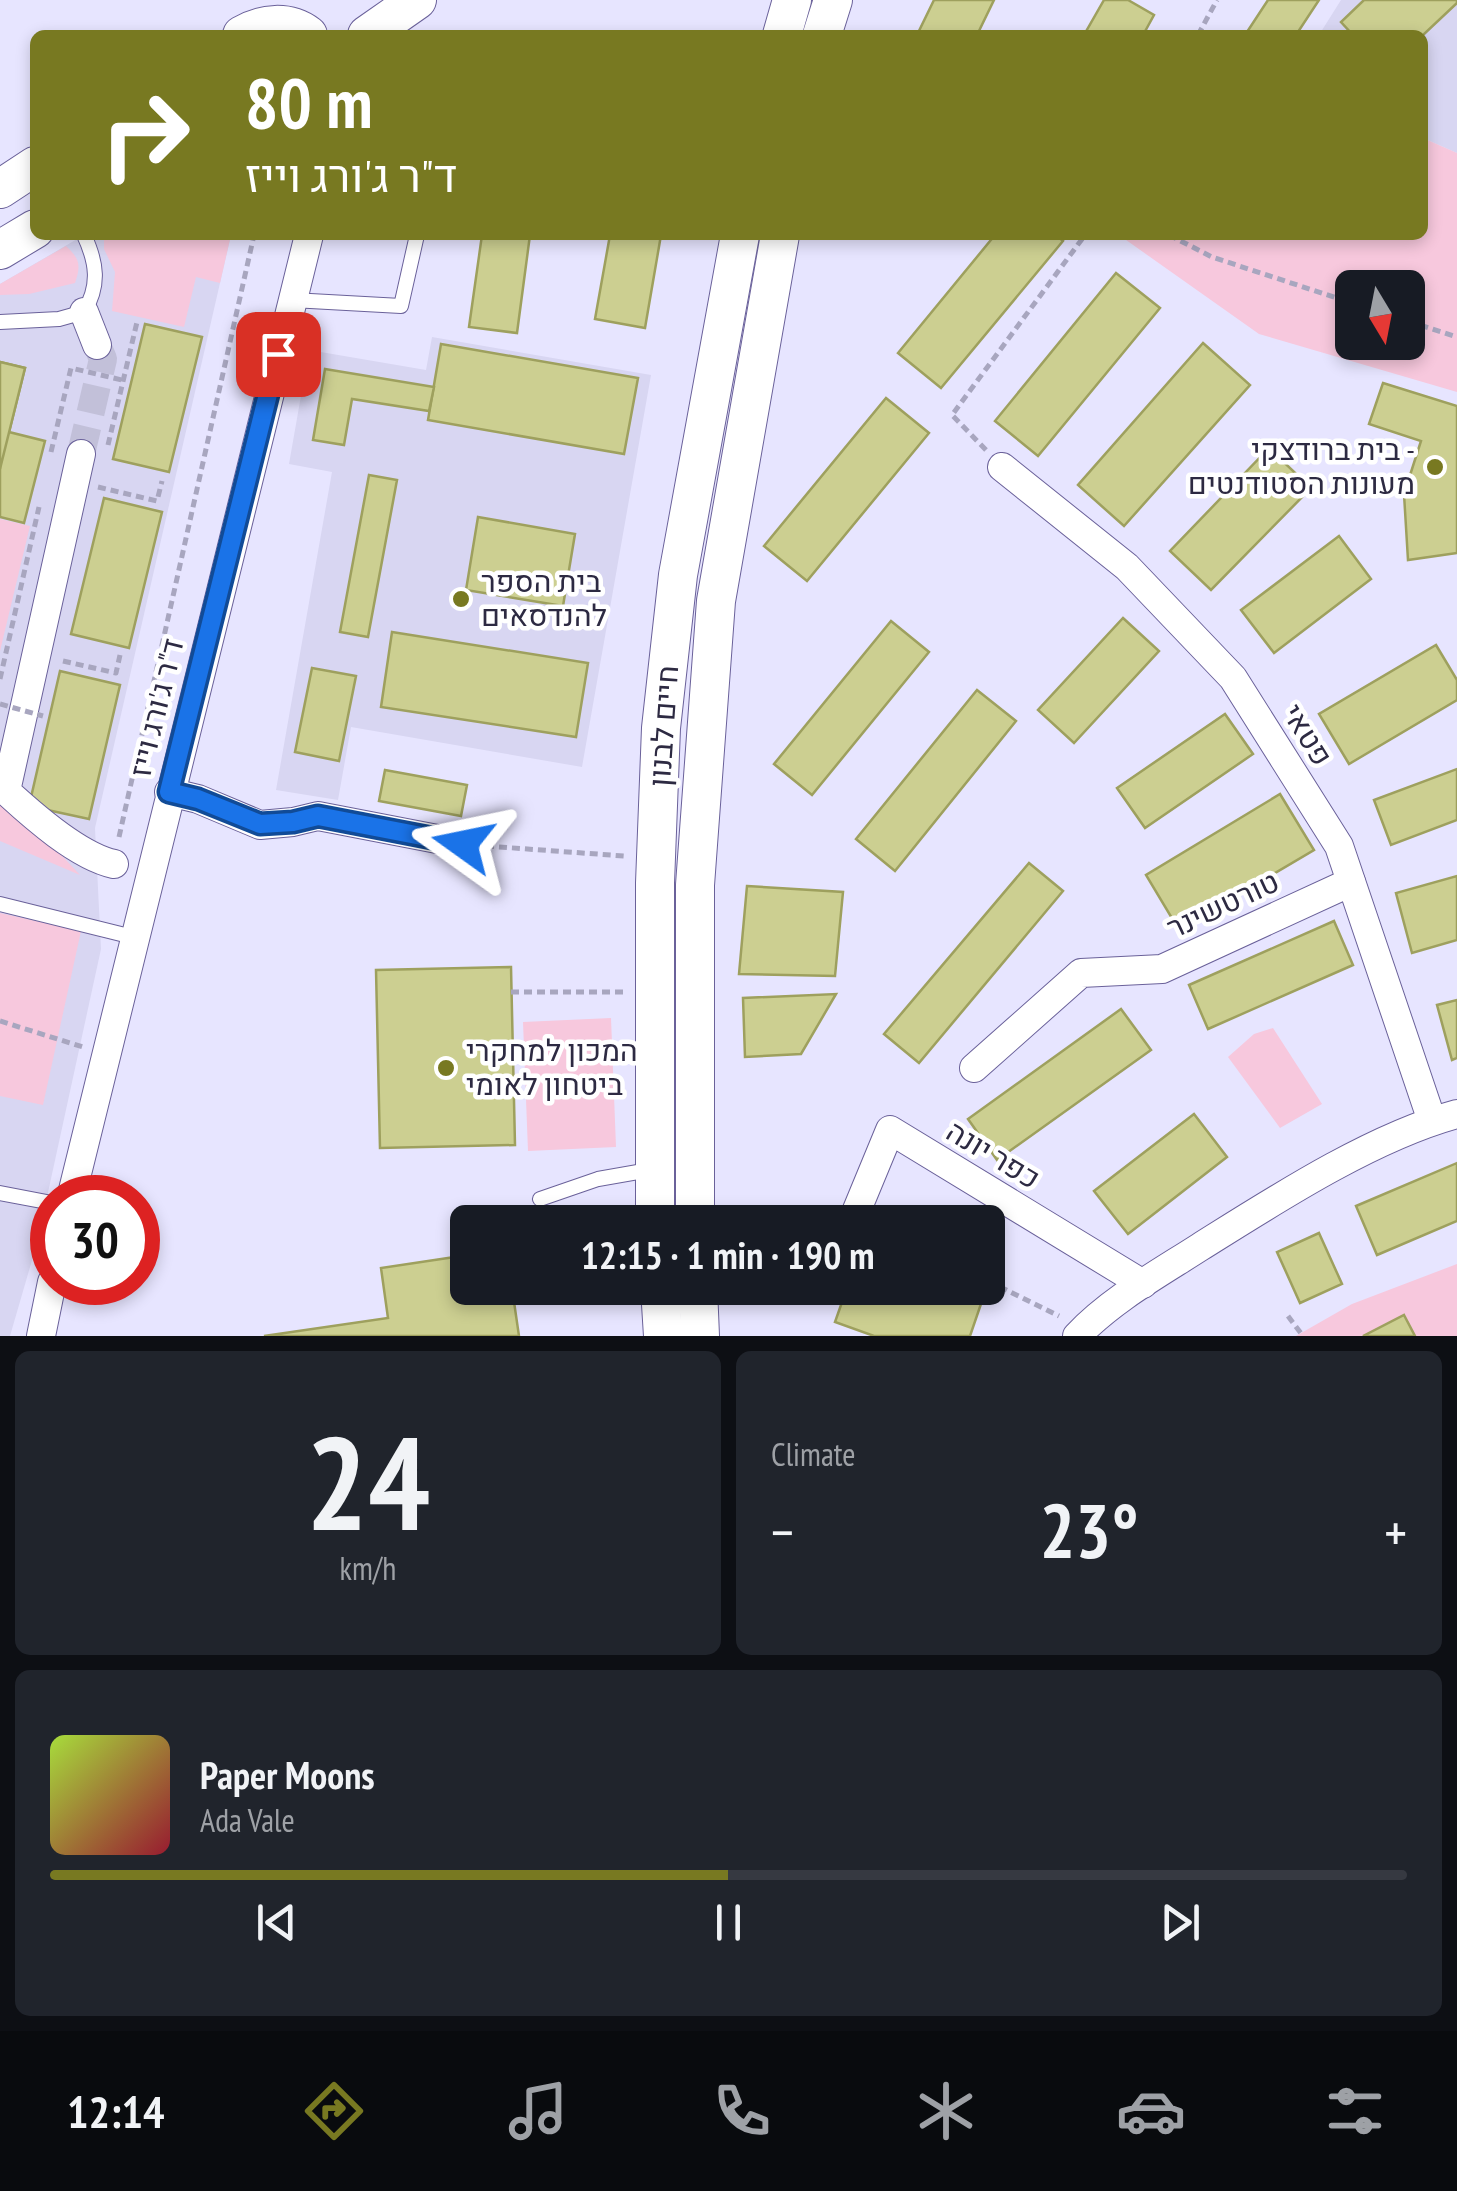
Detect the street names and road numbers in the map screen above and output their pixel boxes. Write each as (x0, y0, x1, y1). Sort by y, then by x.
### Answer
street label: ד"ר ג'ורג וייז (120, 634, 192, 781)
street label: חיים לבנון (639, 664, 686, 788)
street label: פטאי (1274, 696, 1342, 772)
street label: טורטשינר (1160, 861, 1285, 946)
street label: כפר יונה (940, 1111, 1048, 1197)

